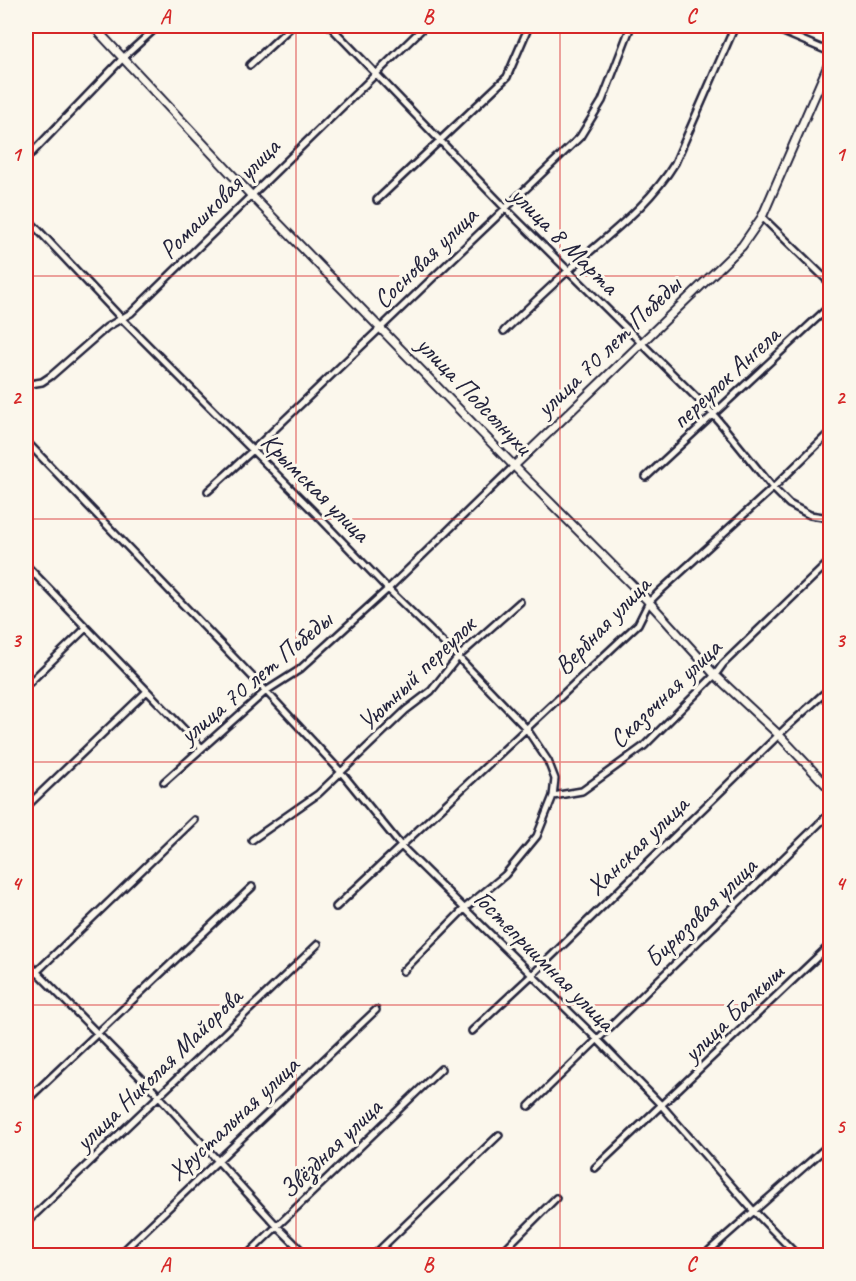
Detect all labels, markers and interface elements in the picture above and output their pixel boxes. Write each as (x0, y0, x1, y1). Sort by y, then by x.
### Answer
text: A (160, 4, 172, 29)
text: B (423, 4, 435, 29)
text: C (686, 4, 698, 29)
street label: Ромашковая улица (152, 130, 288, 266)
text: 1 (12, 142, 23, 167)
text: 1 (836, 142, 847, 167)
street label: улица 8 Марта (502, 178, 627, 303)
street label: Сосновая улица (366, 198, 486, 315)
street label: улица 70 лет Победы (527, 267, 690, 425)
street label: переулок Ангела (664, 317, 788, 436)
street label: улица Подсолнухи (408, 327, 541, 463)
text: 2 (12, 385, 23, 410)
text: 2 (836, 385, 847, 410)
street label: Крымская улица (254, 426, 379, 550)
street label: Вербная улица (547, 567, 659, 682)
street label: улица 70 лет Победы (171, 602, 340, 752)
street label: Уютный переулок (350, 607, 484, 738)
text: 3 (12, 628, 23, 653)
text: 3 (836, 628, 847, 653)
street label: Сказочная улица (602, 630, 730, 755)
street label: Ханская улица (579, 787, 697, 902)
street label: Бирюзовая улица (637, 849, 765, 974)
text: 4 (12, 871, 24, 896)
text: 4 (836, 871, 848, 896)
street label: Гостеприимная улица (467, 882, 624, 1040)
street label: улица Балкыш (674, 955, 792, 1070)
street label: улица Николая Майорова (66, 979, 251, 1159)
street label: Хрустальная улица (161, 1048, 307, 1188)
street label: Звёздная улица (272, 1090, 391, 1206)
text: 5 (12, 1114, 23, 1139)
text: 5 (836, 1114, 847, 1139)
text: A (160, 1252, 172, 1277)
text: B (423, 1252, 435, 1277)
text: C (686, 1252, 698, 1277)

